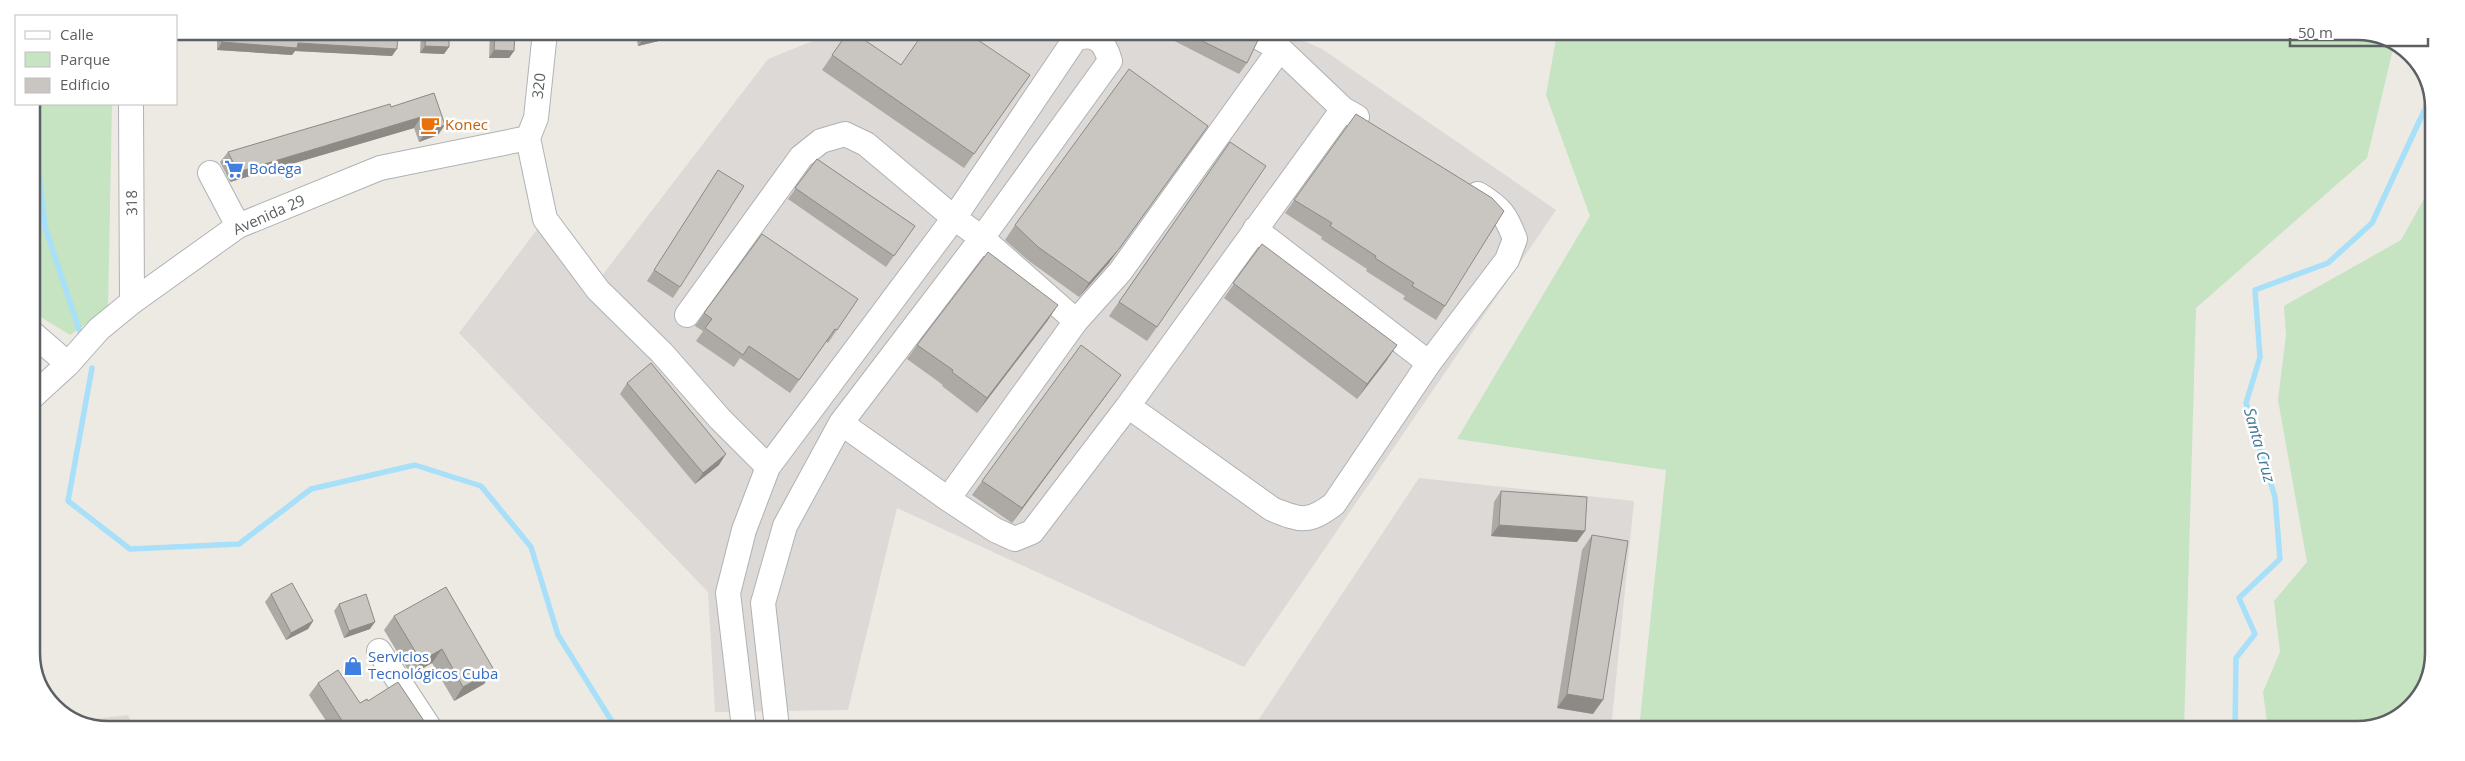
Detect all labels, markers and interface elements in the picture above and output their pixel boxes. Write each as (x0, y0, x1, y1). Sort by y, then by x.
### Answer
legend (15, 15, 178, 105)
scale bar (2290, 15, 2428, 47)
text: 50 m (2298, 22, 2333, 42)
text: Calle (60, 24, 94, 44)
text: Parque (60, 49, 110, 69)
street label: 320 (527, 72, 550, 100)
text: Edificio (60, 74, 110, 94)
cafe icon: Konec (419, 114, 441, 136)
place label: Konec (445, 114, 488, 134)
supermarket icon: Bodega (223, 158, 245, 180)
place label: Bodega (249, 158, 302, 178)
street label: Avenida 29 (229, 189, 308, 239)
street label: 318 (121, 190, 141, 216)
water label: Santa Cruz (2239, 405, 2281, 486)
place label: Servicios Tecnológicos Cuba (368, 646, 498, 683)
shop icon: Servicios Tecnológicos Cuba (342, 655, 364, 677)

